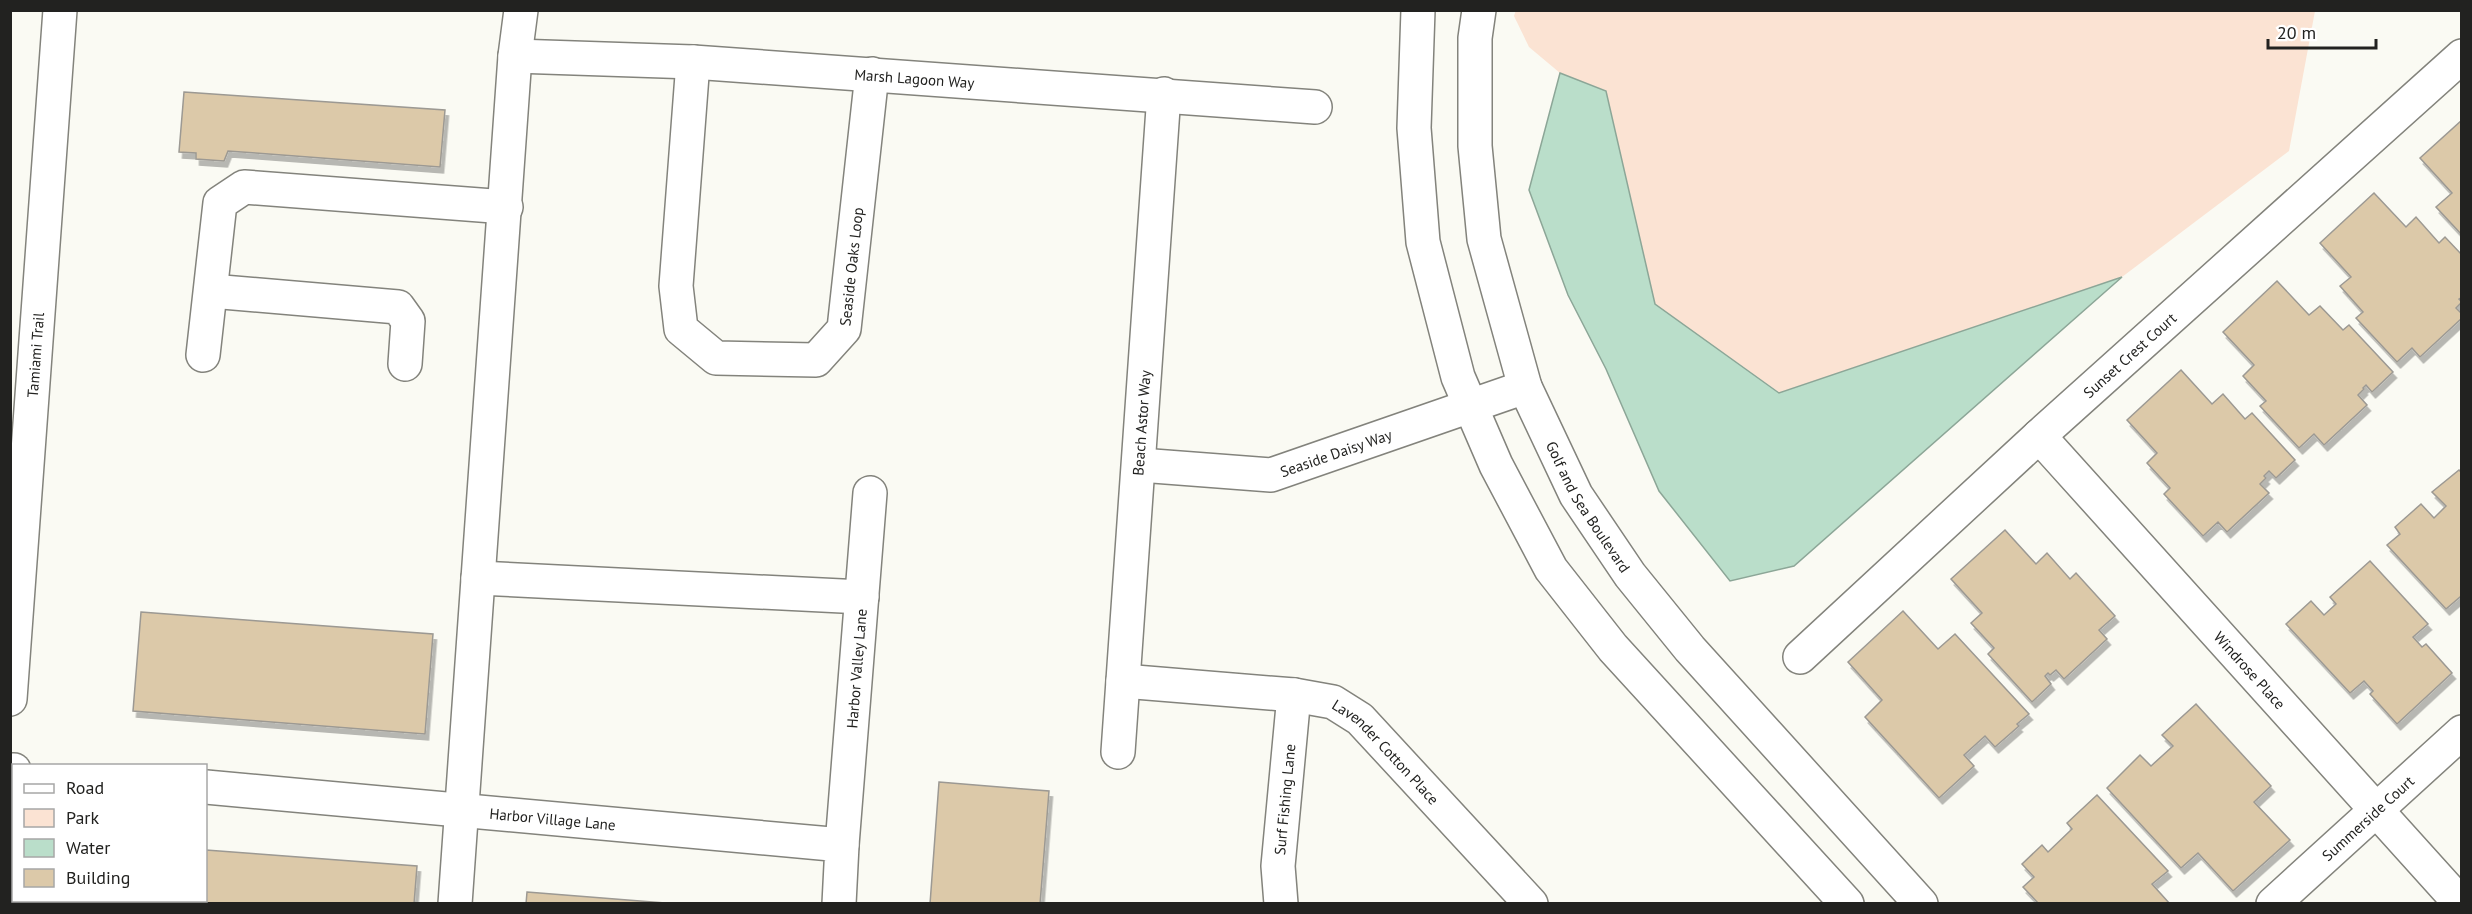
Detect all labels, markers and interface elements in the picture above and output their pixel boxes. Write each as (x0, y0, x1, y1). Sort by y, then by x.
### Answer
scale bar (2268, 12, 2376, 50)
text: 20 m (2277, 21, 2316, 44)
street label: Marsh Lagoon Way (854, 64, 975, 92)
street label: Seaside Oaks Loop (835, 206, 867, 327)
street label: Sunset Crest Court (2079, 308, 2180, 402)
street label: Tamiami Trail (22, 311, 48, 398)
street label: Beach Astor Way (1128, 369, 1154, 476)
street label: Seaside Daisy Way (1277, 424, 1394, 481)
street label: Golf and Sea Boulevard (1542, 438, 1635, 576)
street label: Harbor Valley Lane (842, 608, 870, 729)
street label: Windrose Place (2210, 627, 2290, 713)
street label: Lavender Cotton Place (1329, 695, 1443, 808)
street label: Surf Fishing Lane (1270, 743, 1299, 856)
legend (12, 764, 207, 902)
street label: Summerside Court (2318, 771, 2418, 865)
text: Road (66, 776, 104, 799)
street label: Harbor Village Lane (489, 803, 617, 834)
text: Park (66, 806, 99, 829)
text: Water (66, 836, 110, 859)
text: Building (66, 866, 130, 889)

